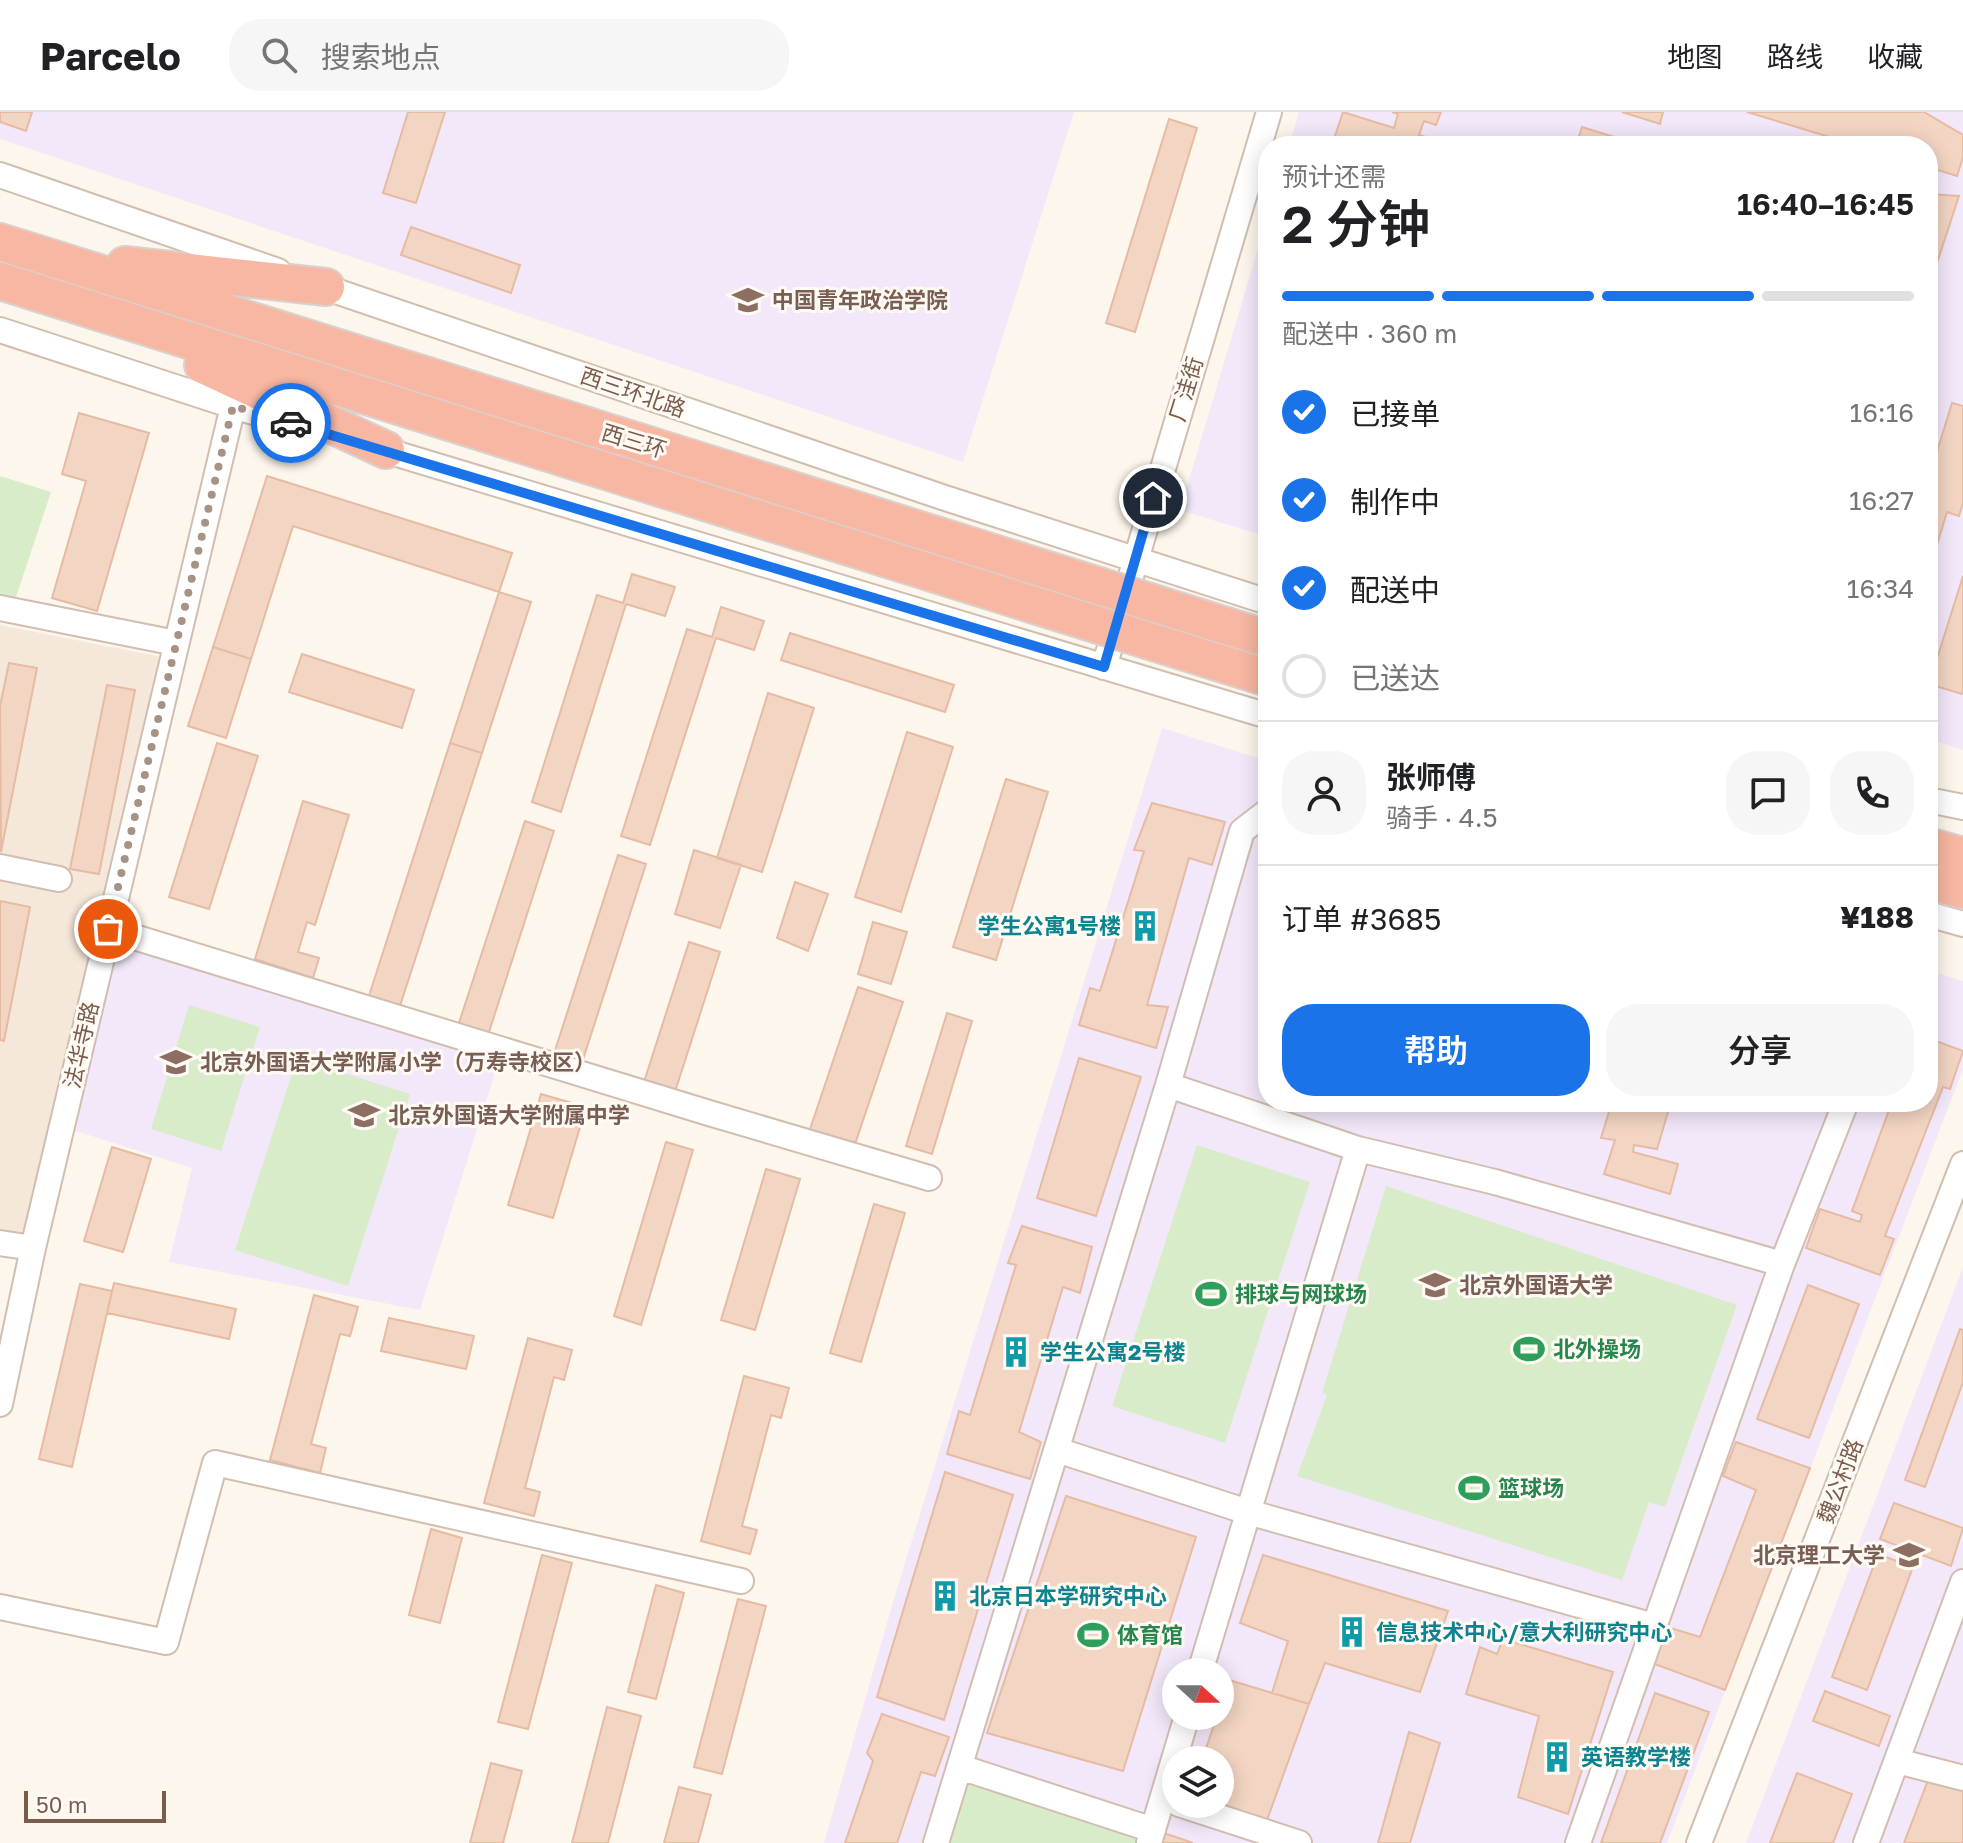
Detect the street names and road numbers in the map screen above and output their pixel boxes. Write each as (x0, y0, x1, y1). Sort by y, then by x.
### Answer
street label: 厂洼街 (1163, 353, 1208, 424)
street label: 西三环北路 (577, 361, 690, 422)
street label: 西三环 (599, 418, 670, 463)
street label: 法华寺路 (57, 999, 104, 1091)
street label: 魏公村路 (1811, 1435, 1868, 1527)

